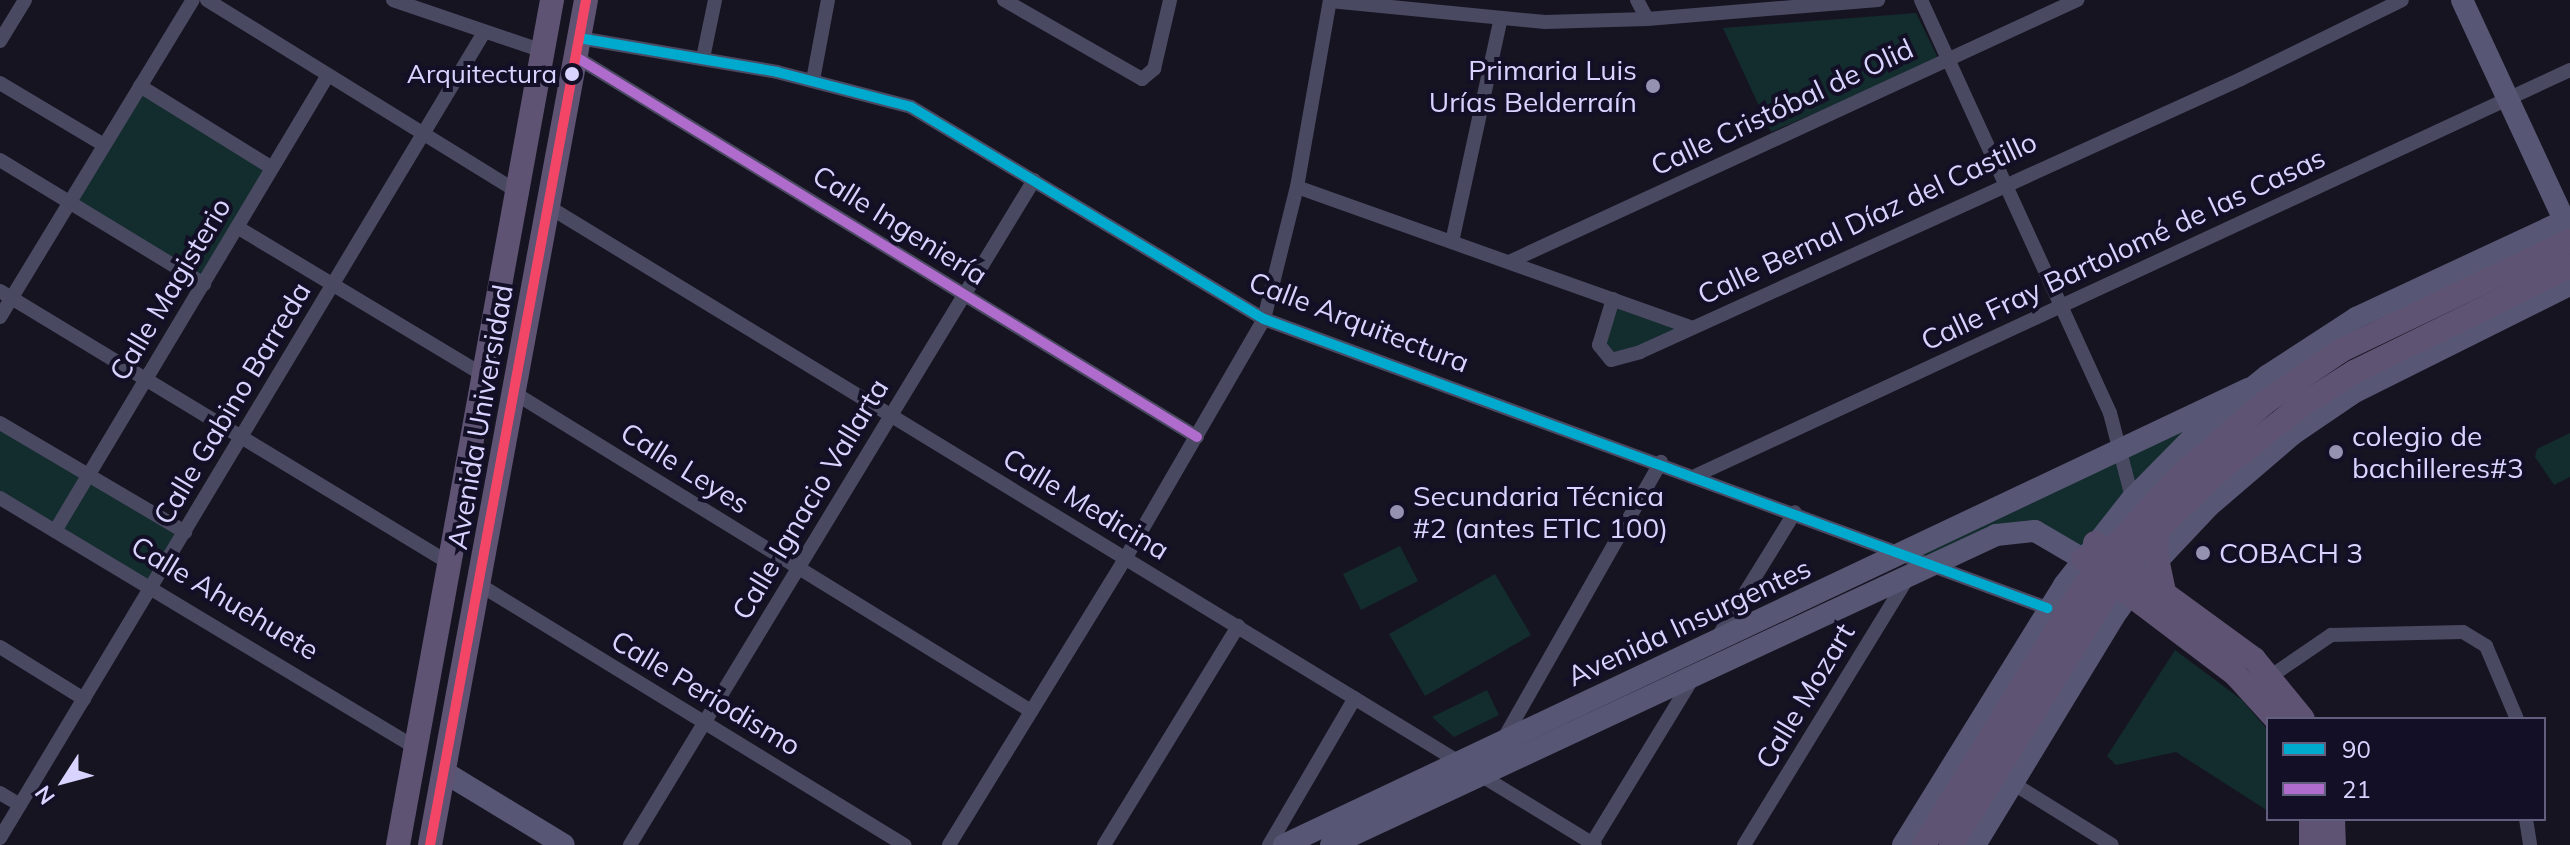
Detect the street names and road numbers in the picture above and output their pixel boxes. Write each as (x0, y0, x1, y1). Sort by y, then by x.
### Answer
street label: Calle Cristóbal de Olid (1646, 31, 1918, 183)
street label: Calle Bernal Díaz del Castillo (1692, 125, 2042, 311)
street label: Calle Fray Bartolomé de las Casas (1916, 140, 2330, 358)
street label: Calle Ingeniería (807, 158, 993, 292)
street label: Calle Magisterio (102, 192, 238, 386)
street label: Calle Arquitectura (1244, 265, 1474, 379)
street label: Calle Gabino Barreda (146, 276, 318, 530)
street label: Avenida Universidad (440, 282, 520, 552)
street label: Calle Ignacio Vallarta (725, 373, 895, 625)
street label: Calle Leyes (614, 415, 756, 521)
street label: Calle Medicina (997, 441, 1175, 567)
street label: Calle Ahuehuete (125, 529, 325, 667)
street label: Avenida Insurgentes (1562, 551, 1816, 693)
street label: Calle Mozart (1749, 617, 1861, 775)
street label: Calle Periodismo (605, 623, 807, 763)

